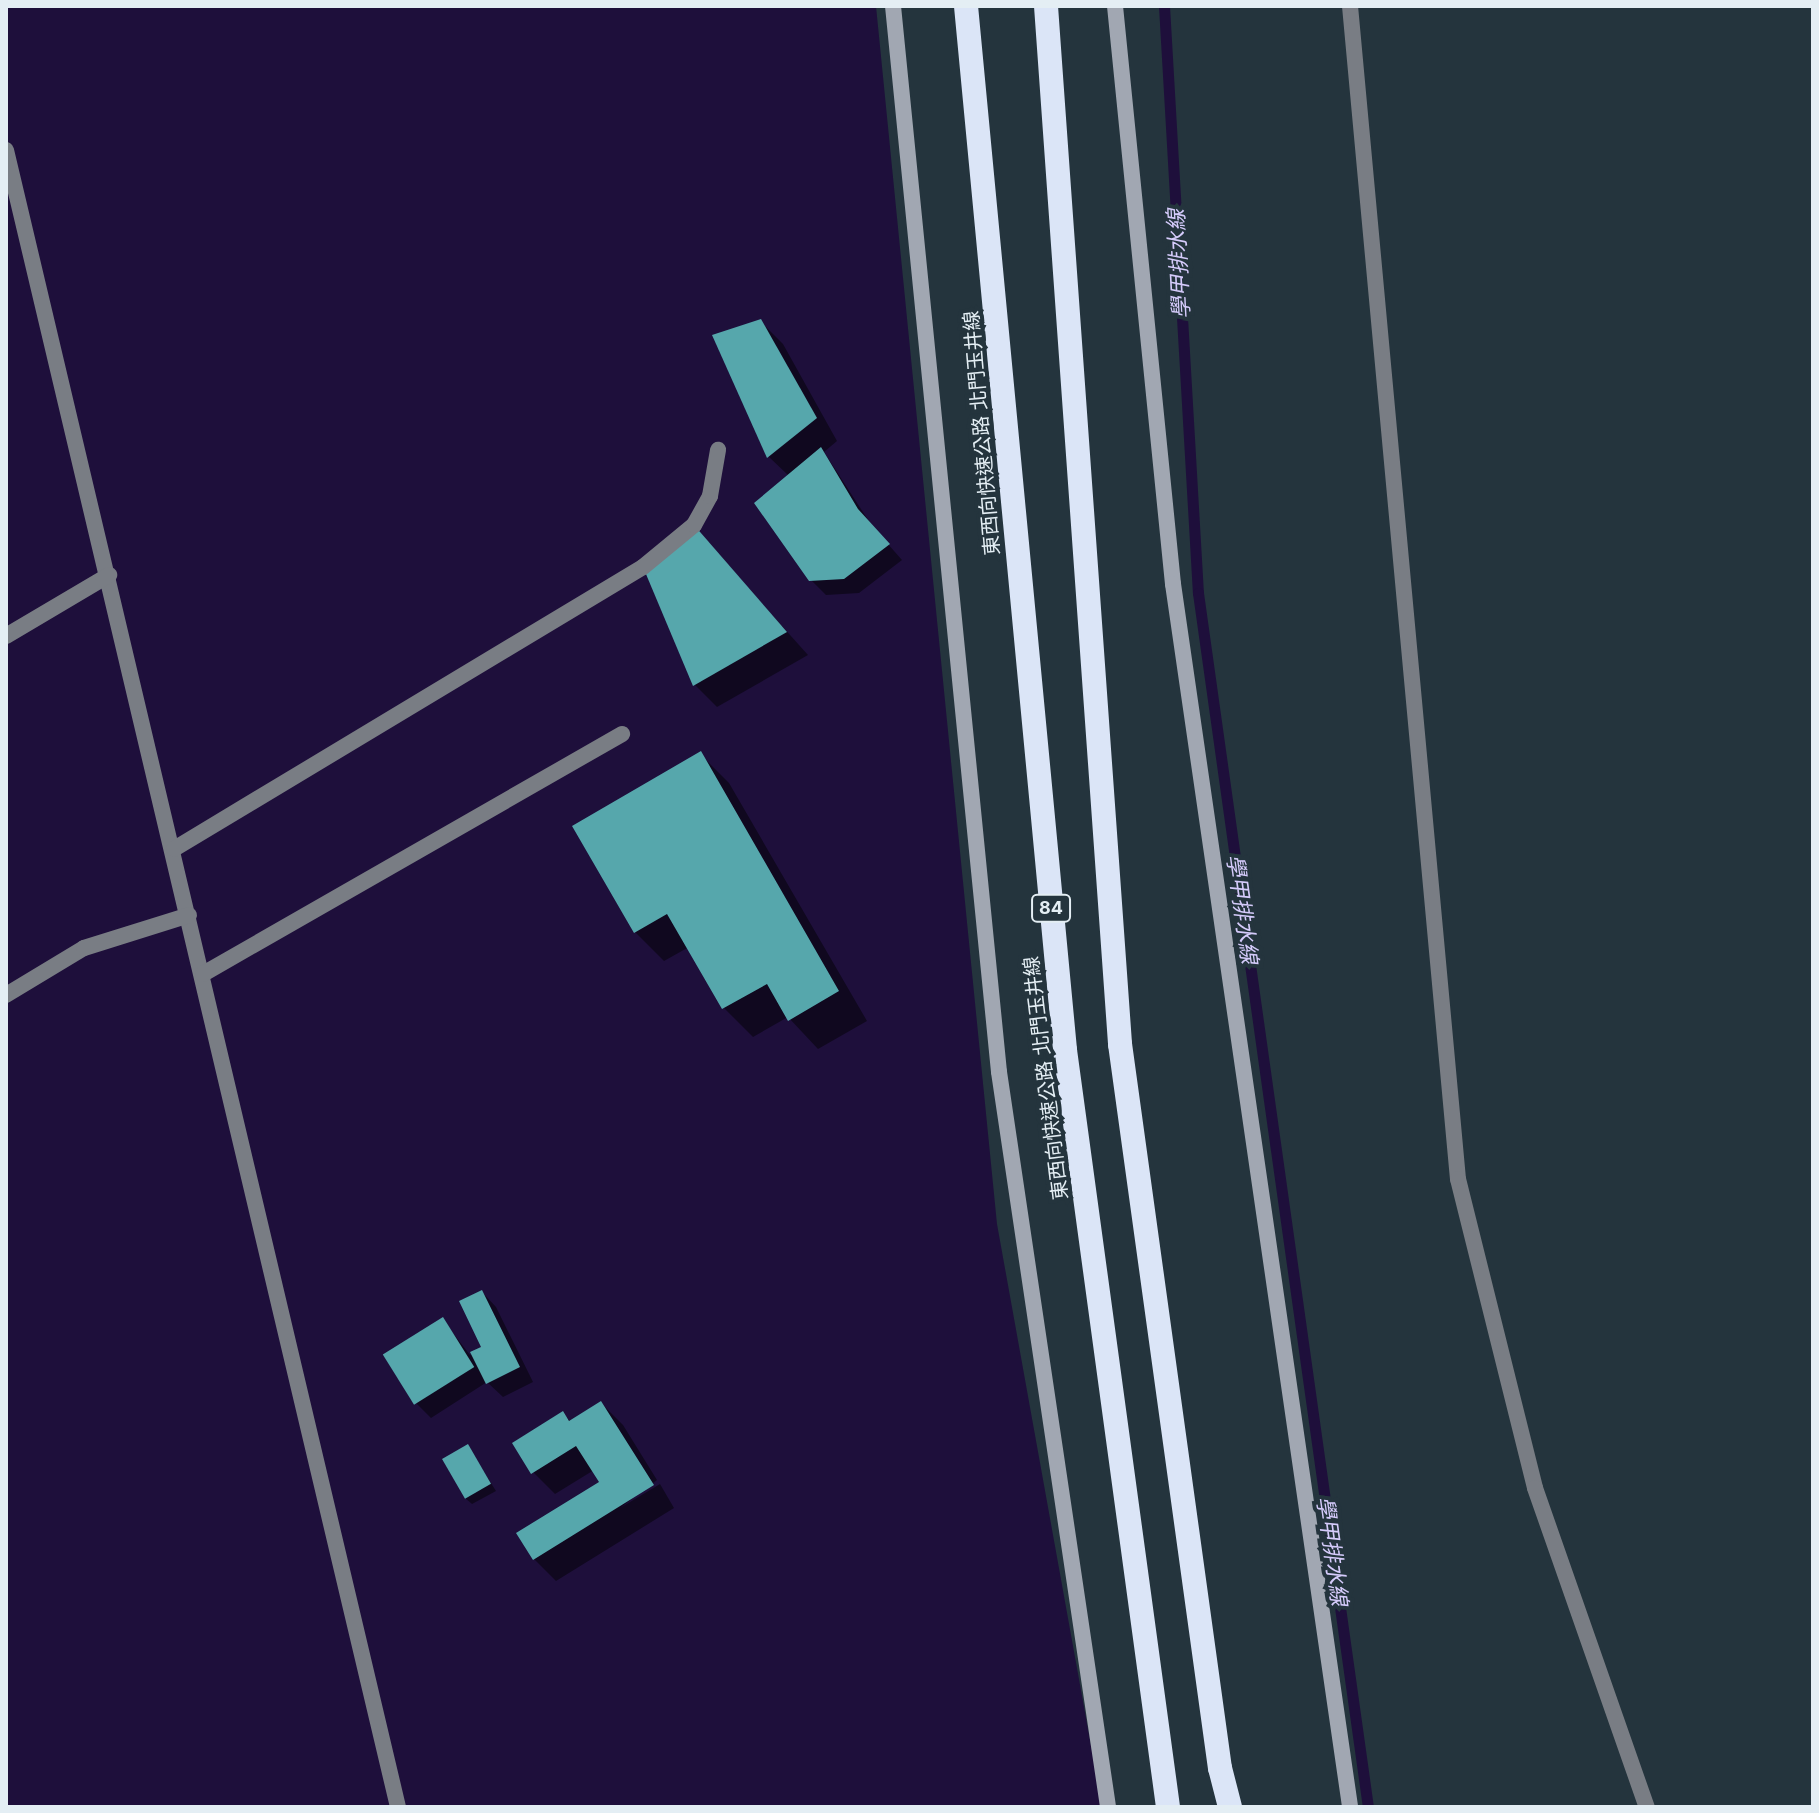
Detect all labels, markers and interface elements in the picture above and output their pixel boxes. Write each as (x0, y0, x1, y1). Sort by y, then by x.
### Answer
water label: 學甲排水線 (1163, 208, 1195, 320)
street label: 東西向快速公路 北門玉井線 (959, 310, 1005, 556)
water label: 學甲排水線 (1221, 853, 1263, 965)
road number: 84 (1031, 894, 1071, 922)
street label: 東西向快速公路 北門玉井線 (1019, 955, 1073, 1201)
water label: 學甲排水線 (1311, 1495, 1353, 1607)

